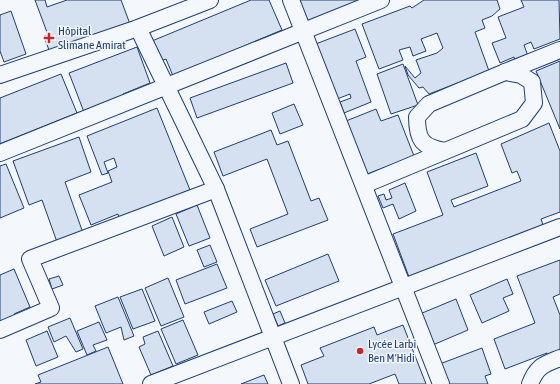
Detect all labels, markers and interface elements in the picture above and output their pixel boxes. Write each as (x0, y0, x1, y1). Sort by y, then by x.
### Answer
place label: Hôpital Slimane Amirat (58, 24, 126, 52)
marker: Hôpital Slimane Amirat (43, 32, 55, 44)
place label: Lycée Larbi Ben M'Hidi (368, 337, 416, 365)
marker: Lycée Larbi Ben M'Hidi (355, 346, 365, 356)

